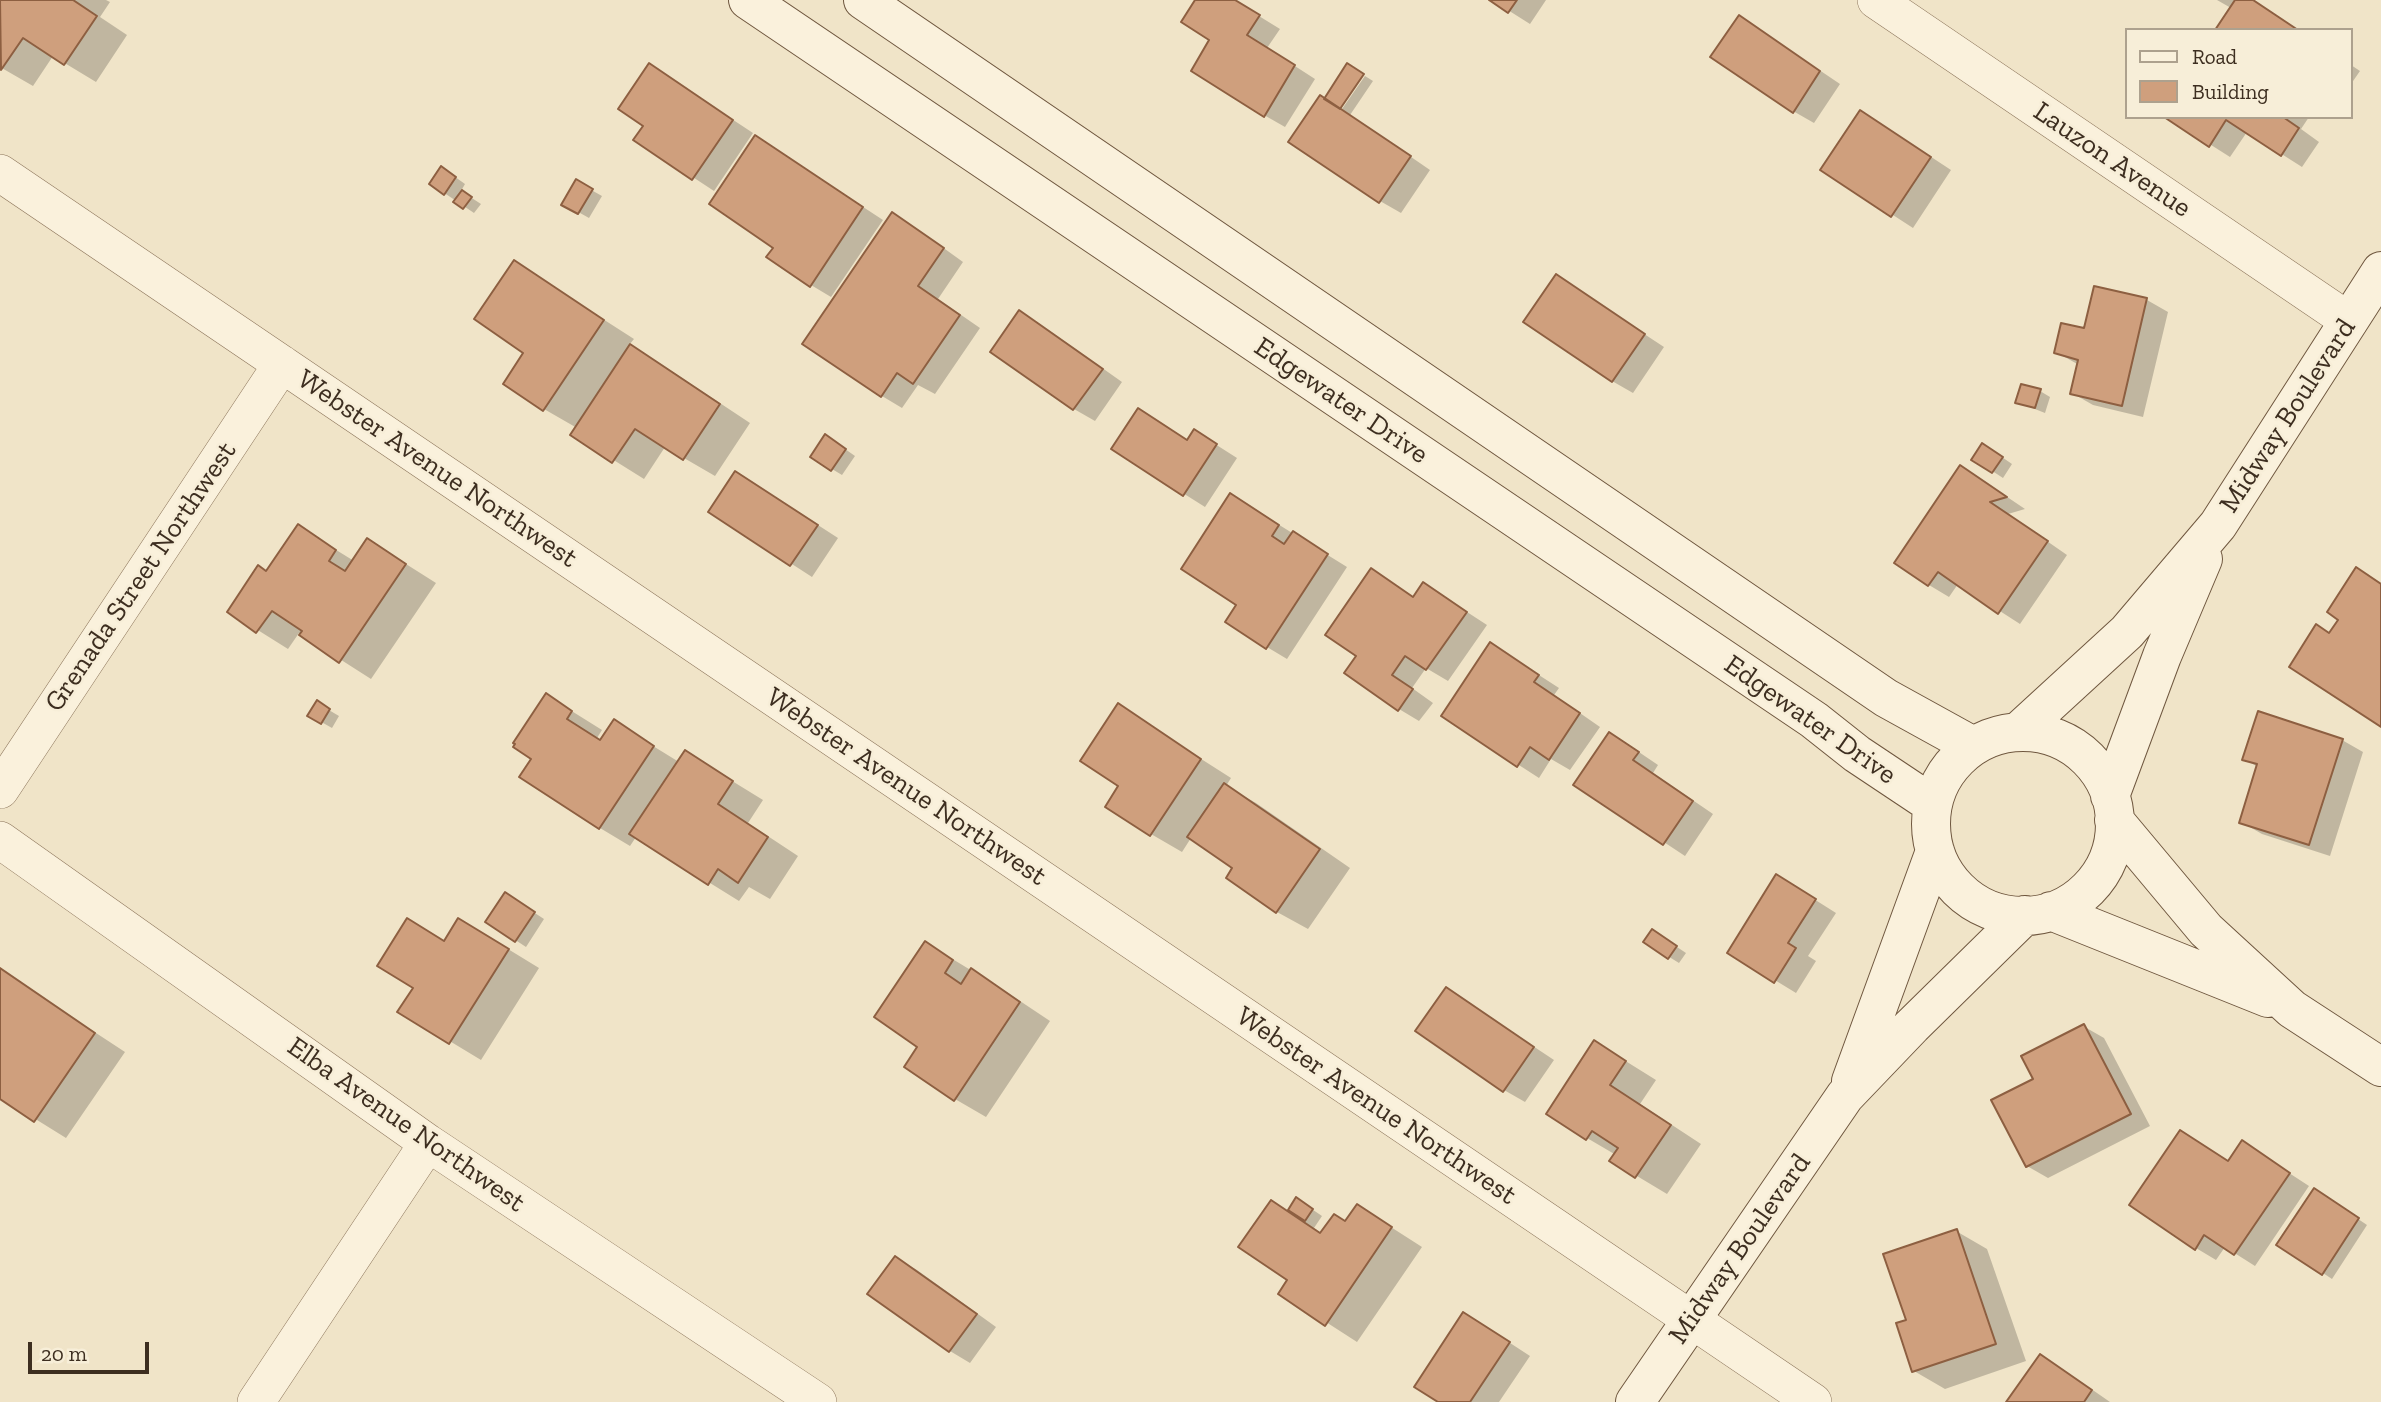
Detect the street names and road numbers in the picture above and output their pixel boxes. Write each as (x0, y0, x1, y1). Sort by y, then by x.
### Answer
street label: Lauzon Avenue (2027, 95, 2197, 225)
street label: Midway Boulevard (2213, 313, 2363, 519)
street label: Edgewater Drive (1248, 330, 1434, 472)
street label: Webster Avenue Northwest (291, 363, 583, 575)
street label: Grenada Street Northwest (38, 436, 244, 718)
street label: Edgewater Drive (1717, 648, 1903, 792)
street label: Webster Avenue Northwest (760, 681, 1052, 893)
street label: Webster Avenue Northwest (1230, 1000, 1522, 1212)
street label: Elba Avenue Northwest (281, 1030, 531, 1220)
street label: Midway Boulevard (1662, 1147, 1818, 1351)

